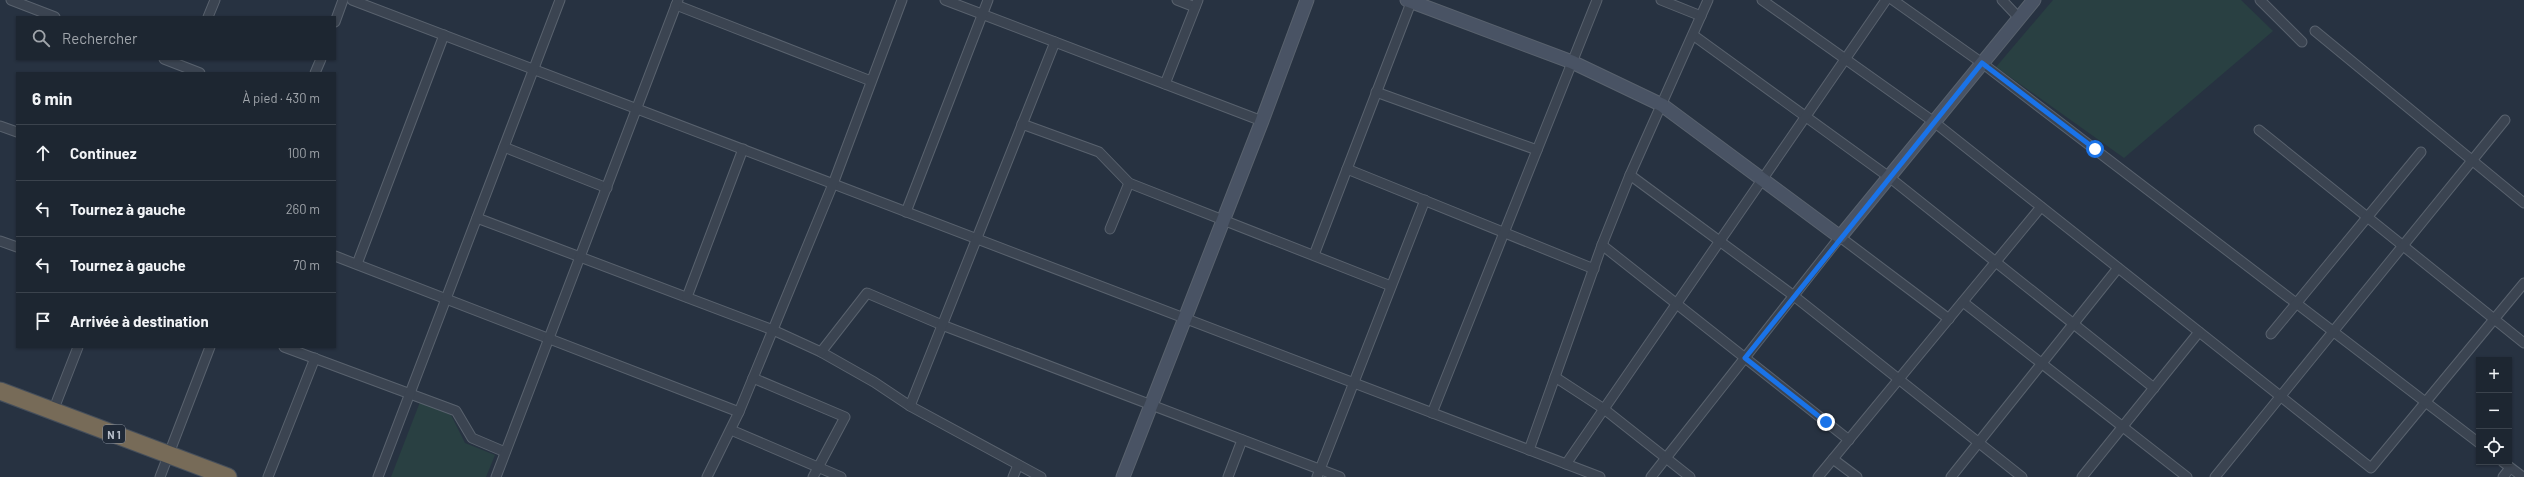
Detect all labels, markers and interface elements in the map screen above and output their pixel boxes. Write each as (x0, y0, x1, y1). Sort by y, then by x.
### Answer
search box (16, 16, 336, 60)
icon: search (30, 27, 52, 49)
text: Rechercher (62, 29, 138, 47)
text: 6 min (32, 88, 72, 108)
text: À pied · 430 m (243, 90, 320, 106)
route start (2086, 140, 2104, 158)
icon: ahead (32, 142, 54, 164)
text: Continuez (70, 144, 137, 162)
text: 100 m (287, 145, 320, 161)
icon: left (32, 198, 54, 220)
text: Tournez à gauche (70, 200, 186, 218)
text: 260 m (286, 201, 320, 217)
icon: left (32, 254, 54, 276)
text: Tournez à gauche (70, 256, 186, 274)
text: 70 m (293, 257, 320, 273)
icon: arrive (32, 310, 54, 332)
text: Arrivée à destination (70, 312, 209, 330)
map controls (2476, 357, 2512, 465)
button: + (2476, 357, 2512, 393)
button: − (2476, 393, 2512, 429)
route end (1817, 413, 1835, 431)
road number: N 1 (103, 425, 125, 443)
button: locate (2476, 429, 2512, 465)

